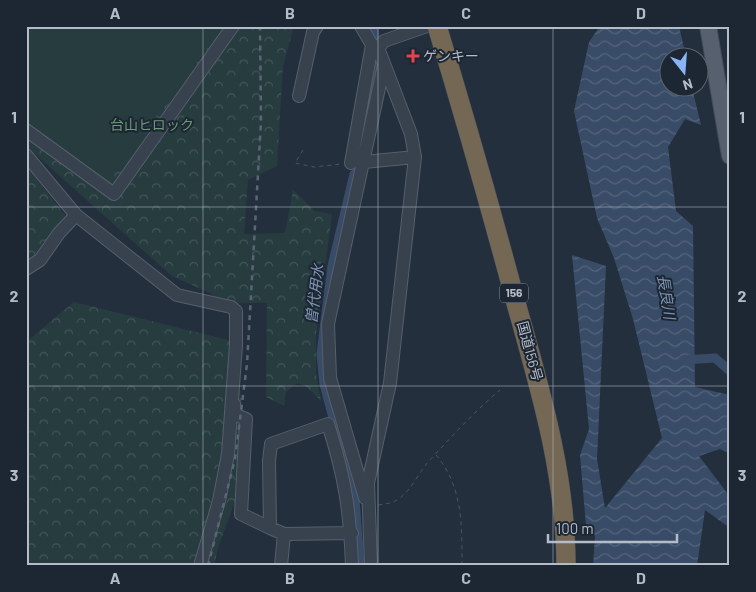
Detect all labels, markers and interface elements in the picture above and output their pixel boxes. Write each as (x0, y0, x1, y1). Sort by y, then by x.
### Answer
text: A (110, 3, 121, 22)
text: B (285, 3, 295, 22)
text: C (461, 3, 471, 22)
text: D (636, 3, 646, 22)
place label: ゲンキー (423, 47, 479, 64)
north arrow (658, 48, 708, 98)
marker: ゲンキー (407, 50, 419, 62)
text: N (681, 75, 695, 94)
text: 1 (11, 107, 17, 126)
text: 1 (739, 107, 745, 126)
park label: 台山ヒロック (110, 116, 194, 133)
water label: 曽代用水 (301, 261, 327, 325)
water label: 長良川 (655, 273, 680, 322)
road number: 156 (500, 284, 528, 302)
text: 2 (10, 286, 19, 305)
text: 2 (738, 286, 747, 305)
street label: 国道156号 (514, 319, 547, 383)
text: 3 (10, 465, 18, 484)
text: 3 (738, 465, 746, 484)
scale bar (548, 512, 677, 544)
text: 100 m (556, 519, 594, 537)
text: A (110, 568, 121, 587)
text: B (285, 568, 295, 587)
text: C (461, 568, 471, 587)
text: D (636, 568, 646, 587)

